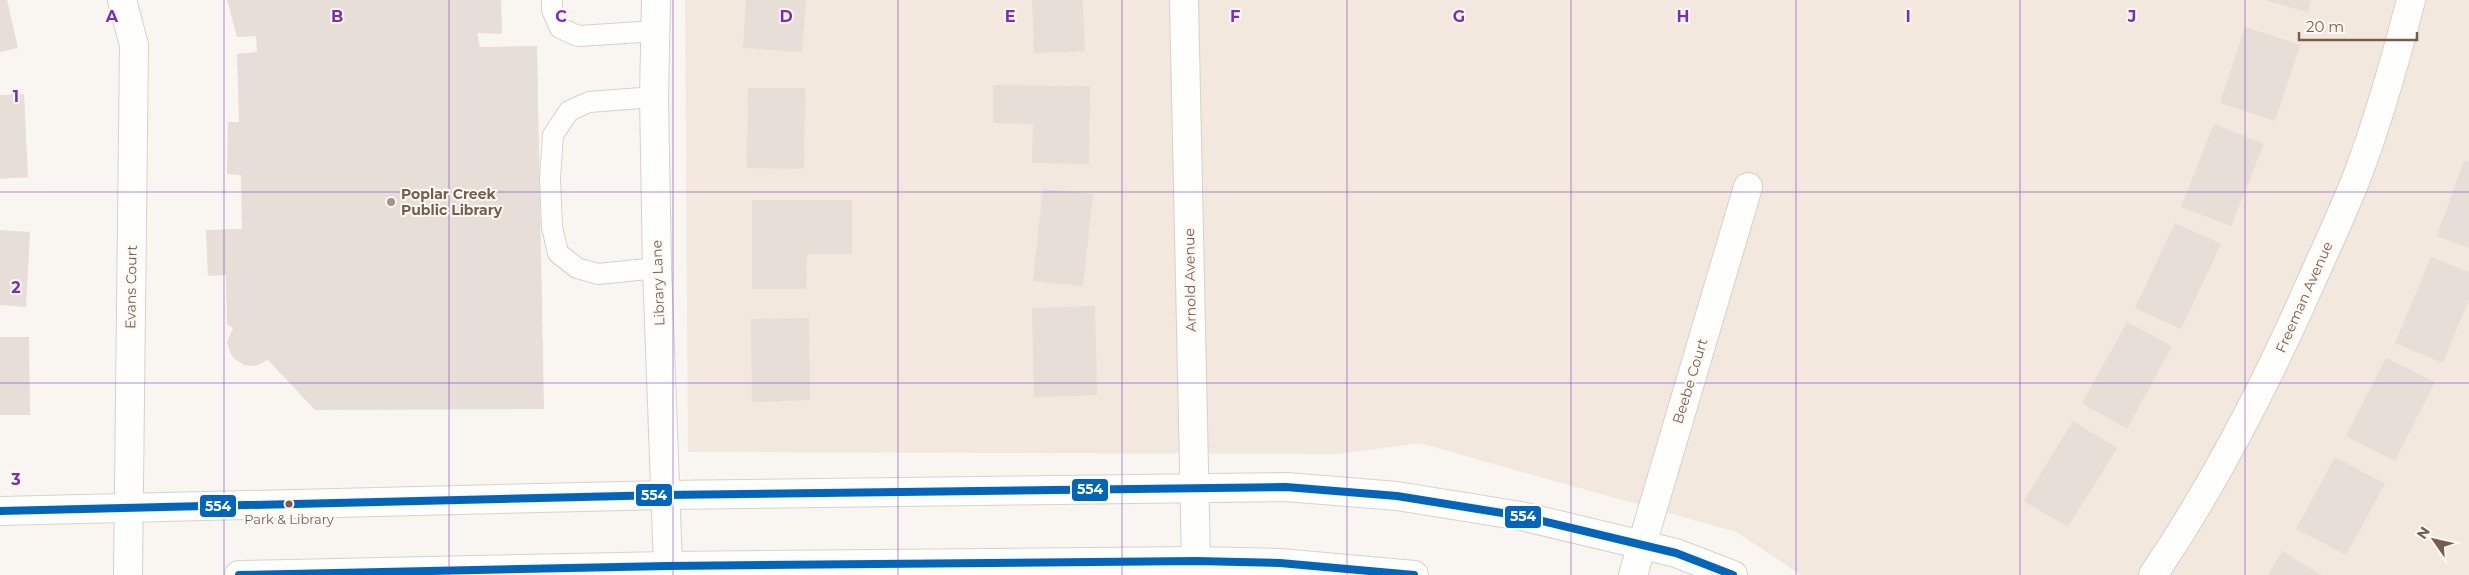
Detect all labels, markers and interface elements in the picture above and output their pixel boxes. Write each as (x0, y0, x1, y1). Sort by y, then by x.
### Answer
text: A (105, 7, 119, 26)
text: B (331, 7, 343, 26)
text: C (555, 7, 567, 26)
text: D (779, 7, 793, 26)
text: E (1005, 7, 1015, 26)
text: F (1230, 7, 1240, 26)
text: G (1453, 7, 1465, 26)
text: H (1677, 7, 1689, 26)
text: I (1905, 7, 1911, 26)
text: J (2127, 7, 2136, 26)
scale bar (2299, 10, 2416, 42)
text: 20 m (2306, 17, 2344, 36)
text: 1 (13, 87, 19, 106)
place label: Poplar Creek Public Library (401, 185, 503, 219)
marker: Poplar Creek Public Library (385, 196, 397, 208)
street label: Arnold Avenue (1180, 228, 1200, 332)
street label: Freeman Avenue (2271, 238, 2337, 356)
street label: Library Lane (648, 240, 668, 326)
street label: Evans Court (121, 245, 141, 329)
text: 2 (11, 278, 21, 297)
street label: Beebe Court (1668, 336, 1712, 426)
text: 3 (10, 470, 21, 489)
line badge: 554 (1071, 478, 1109, 502)
text: 554 (1077, 480, 1103, 498)
line badge: 554 (635, 483, 673, 507)
text: 554 (641, 486, 667, 504)
line badge: 554 (199, 494, 237, 518)
text: 554 (205, 497, 231, 515)
marker: Park & Library (284, 499, 294, 509)
line badge: 554 (1504, 505, 1542, 529)
text: 554 (1510, 507, 1536, 525)
place label: Park & Library (244, 511, 335, 527)
north arrow (2409, 515, 2459, 565)
text: N (2413, 523, 2434, 542)

